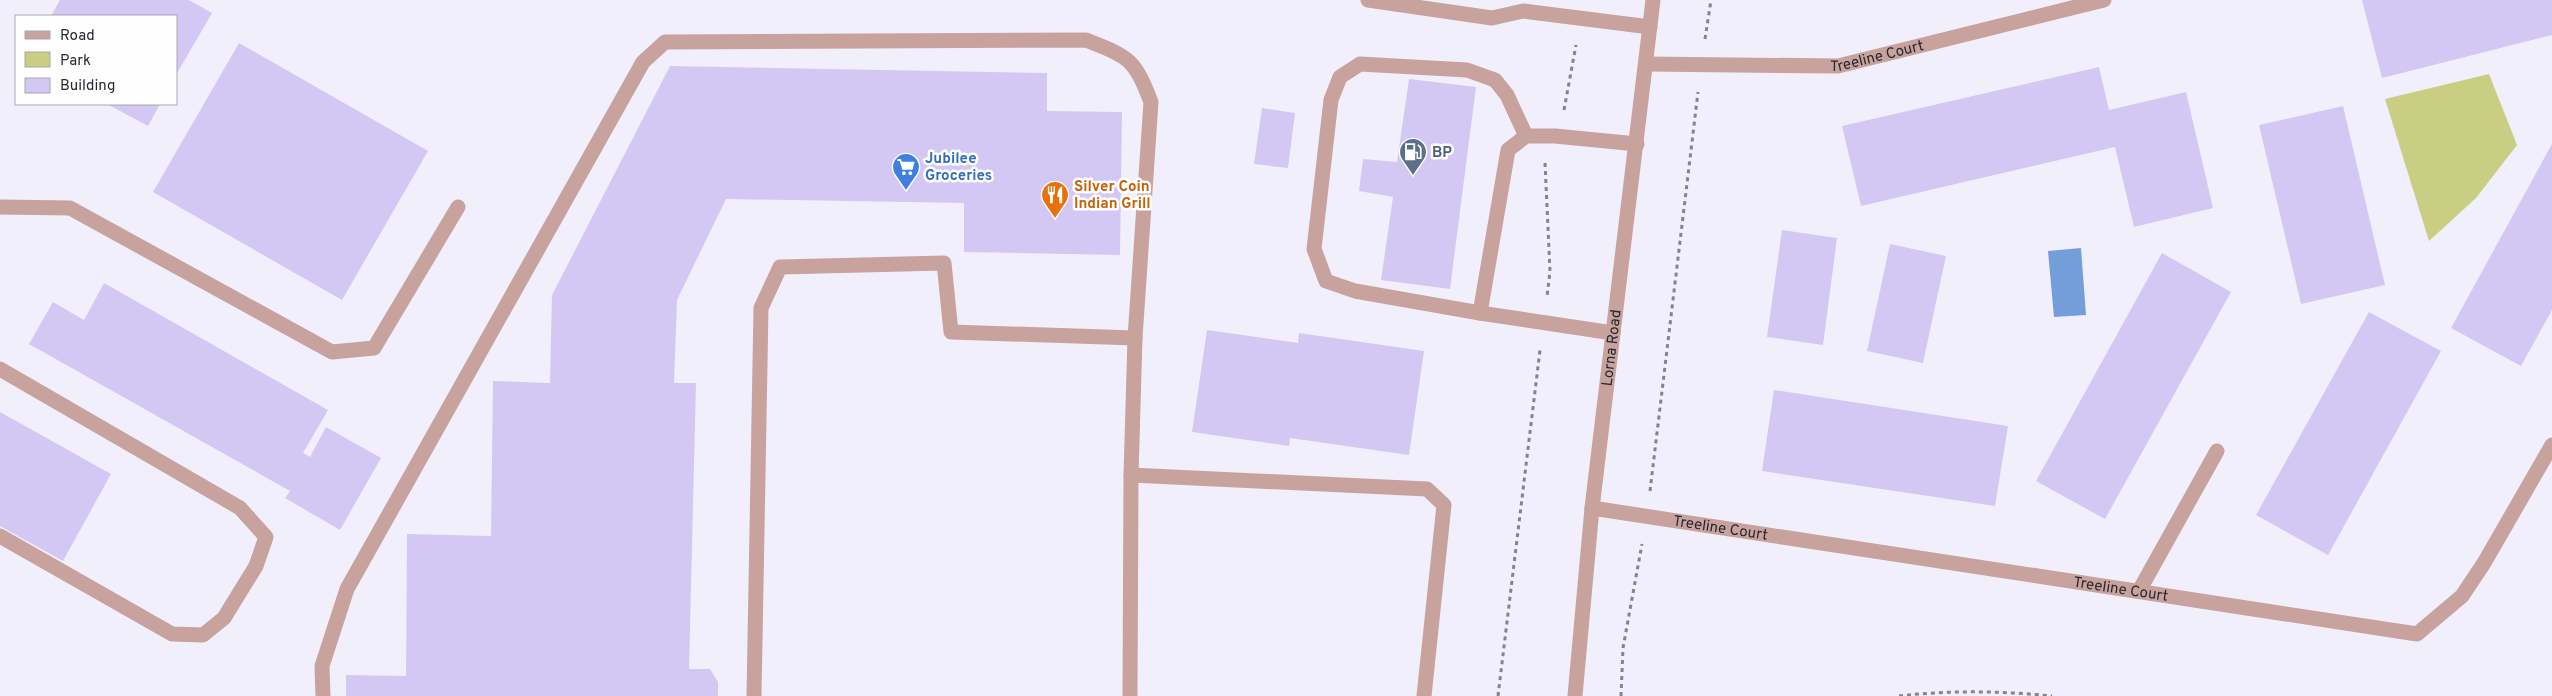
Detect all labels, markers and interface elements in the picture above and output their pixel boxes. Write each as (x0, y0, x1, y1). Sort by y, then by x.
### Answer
legend (15, 15, 178, 105)
text: Road (60, 27, 95, 46)
street label: Treeline Court (1830, 37, 1926, 77)
text: Park (60, 52, 91, 71)
text: Building (60, 77, 115, 96)
fuel station icon: BP (1398, 137, 1428, 176)
place label: BP (1432, 144, 1452, 163)
place label: Jubilee Groceries (925, 150, 992, 186)
supermarket icon: Jubilee Groceries (891, 152, 921, 191)
place label: Silver Coin Indian Grill (1074, 178, 1151, 214)
restaurant icon: Silver Coin Indian Grill (1040, 180, 1070, 219)
street label: Lorna Road (1599, 309, 1627, 388)
street label: Treeline Court (1671, 512, 1769, 546)
street label: Treeline Court (2072, 574, 2169, 607)

